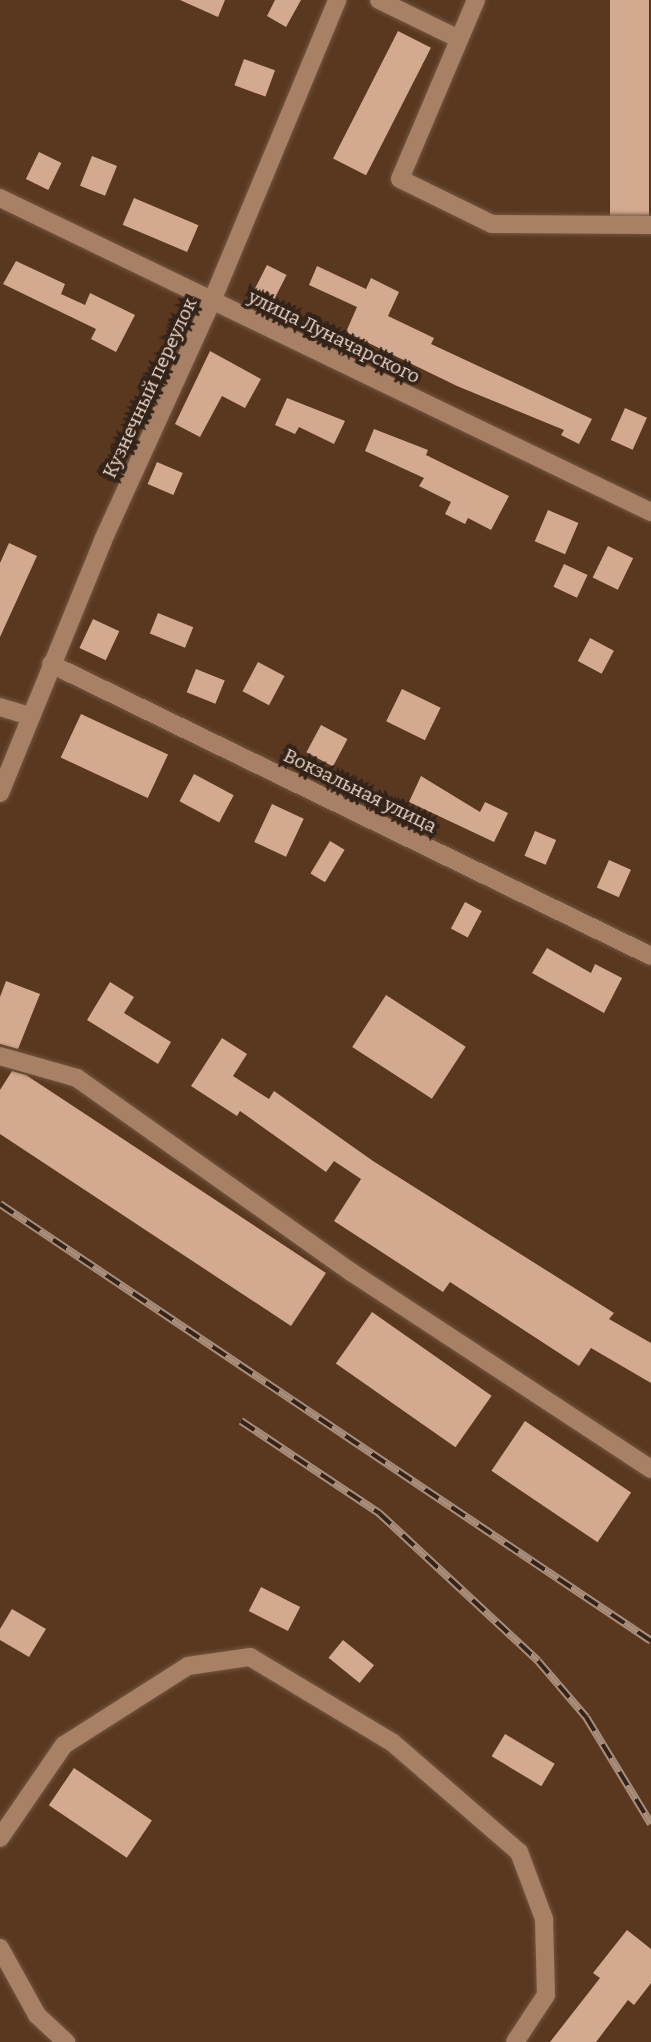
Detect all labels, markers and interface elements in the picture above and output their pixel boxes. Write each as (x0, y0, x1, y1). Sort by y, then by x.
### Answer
street label: улица Луначарского (244, 285, 424, 389)
street label: Кузнечный переулок (98, 294, 202, 482)
street label: Вокзальная улица (280, 744, 440, 838)

